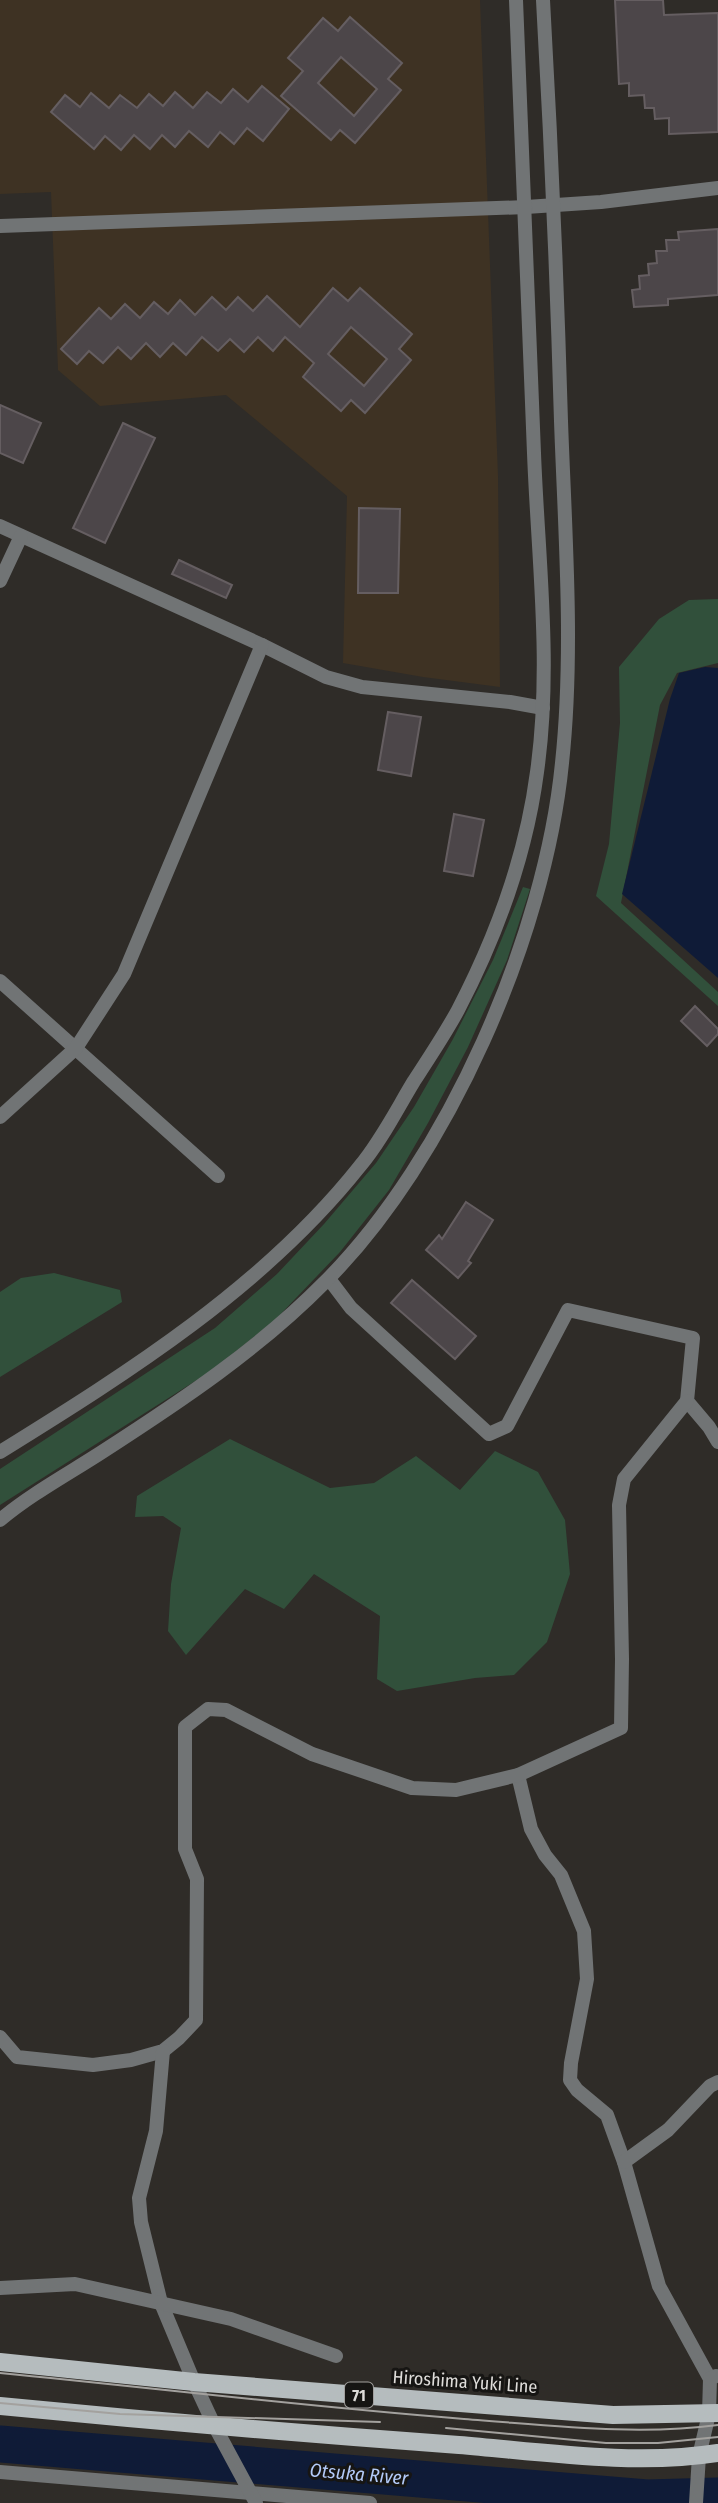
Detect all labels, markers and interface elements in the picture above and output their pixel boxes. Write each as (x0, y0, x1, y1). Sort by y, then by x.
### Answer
street label: Hiroshima Yuki Line (392, 2366, 538, 2398)
road number: 71 (345, 2382, 373, 2408)
water label: Otsuka River (309, 2458, 411, 2490)

